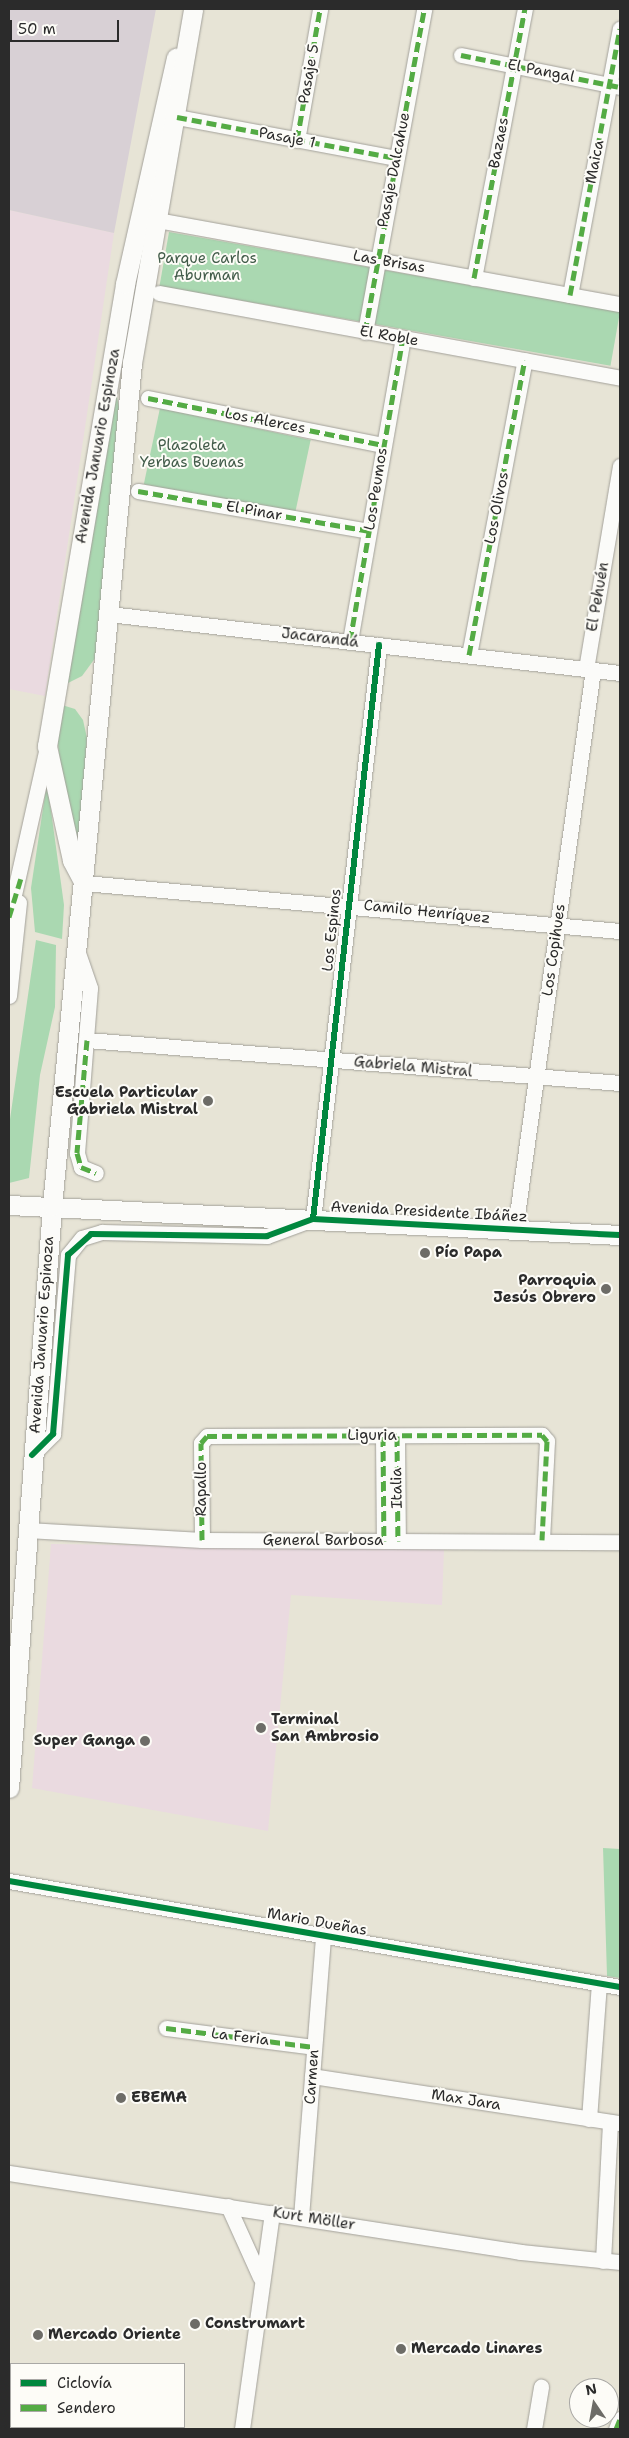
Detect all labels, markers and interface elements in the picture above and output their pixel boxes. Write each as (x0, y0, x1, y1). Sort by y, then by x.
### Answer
scale bar (12, 10, 121, 42)
text: 50 m (18, 19, 56, 39)
street label: Pasaje 5 (295, 43, 323, 105)
street label: El Pangal (506, 56, 576, 86)
street label: Pasaje Dalcahue (374, 111, 414, 229)
street label: Bazaes (485, 116, 513, 170)
street label: Pasaje 1 (257, 124, 317, 152)
street label: Maica (582, 139, 608, 185)
street label: Las Brisas (351, 247, 427, 277)
park label: Parque Carlos Aburman (157, 249, 257, 284)
street label: El Roble (358, 322, 420, 350)
street label: Avenida Januario Espinoza (72, 347, 124, 545)
street label: Los Alerces (223, 404, 307, 438)
park label: Plazoleta Yerbas Buenas (140, 436, 244, 471)
street label: Los Peumos (361, 446, 391, 532)
street label: Los Olivos (481, 470, 513, 546)
street label: El Pinar (224, 497, 284, 525)
street label: El Pehuén (583, 561, 613, 633)
street label: Jacarandá (280, 624, 360, 652)
street label: Los Espinos (319, 888, 345, 972)
street label: Camilo Henríquez (363, 896, 491, 928)
street label: Los Copihues (539, 903, 569, 997)
street label: Gabriela Mistral (353, 1053, 473, 1081)
place label: Escuela Particular Gabriela Mistral (55, 1083, 198, 1118)
marker: Escuela Particular Gabriela Mistral (202, 1095, 214, 1107)
street label: Avenida Presidente Ibáñez (330, 1198, 528, 1226)
street label: Avenida Januario Espinoza (26, 1236, 58, 1434)
place label: Pío Papa (435, 1244, 502, 1262)
marker: Pío Papa (419, 1247, 431, 1259)
place label: Parroquia Jesús Obrero (493, 1271, 596, 1306)
marker: Parroquia Jesús Obrero (600, 1283, 612, 1295)
street label: Liguria (347, 1427, 397, 1445)
street label: Rapallo (193, 1462, 211, 1516)
street label: Italia (388, 1467, 406, 1509)
street label: General Barbosa (263, 1532, 383, 1550)
place label: Terminal San Ambrosio (271, 1710, 379, 1745)
marker: Terminal San Ambrosio (255, 1722, 267, 1734)
place label: Super Ganga (34, 1732, 135, 1750)
marker: Super Ganga (139, 1735, 151, 1747)
street label: Mario Dueñas (266, 1904, 368, 1940)
street label: La Feria (210, 2025, 270, 2049)
street label: Carmen (301, 2049, 323, 2105)
street label: Max Jara (430, 2086, 502, 2114)
place label: EBEMA (131, 2089, 187, 2107)
marker: EBEMA (115, 2092, 127, 2104)
street label: Kurt Möller (271, 2204, 357, 2234)
place label: Construmart (205, 2315, 305, 2333)
marker: Construmart (189, 2318, 201, 2330)
place label: Mercado Oriente (48, 2326, 181, 2344)
marker: Mercado Oriente (32, 2329, 44, 2341)
place label: Mercado Linares (411, 2340, 542, 2358)
marker: Mercado Linares (395, 2343, 407, 2355)
legend (10, 2363, 185, 2428)
text: Ciclovía (57, 2373, 112, 2393)
north arrow (569, 2378, 619, 2428)
text: N (584, 2379, 598, 2399)
text: Sendero (57, 2398, 116, 2418)

